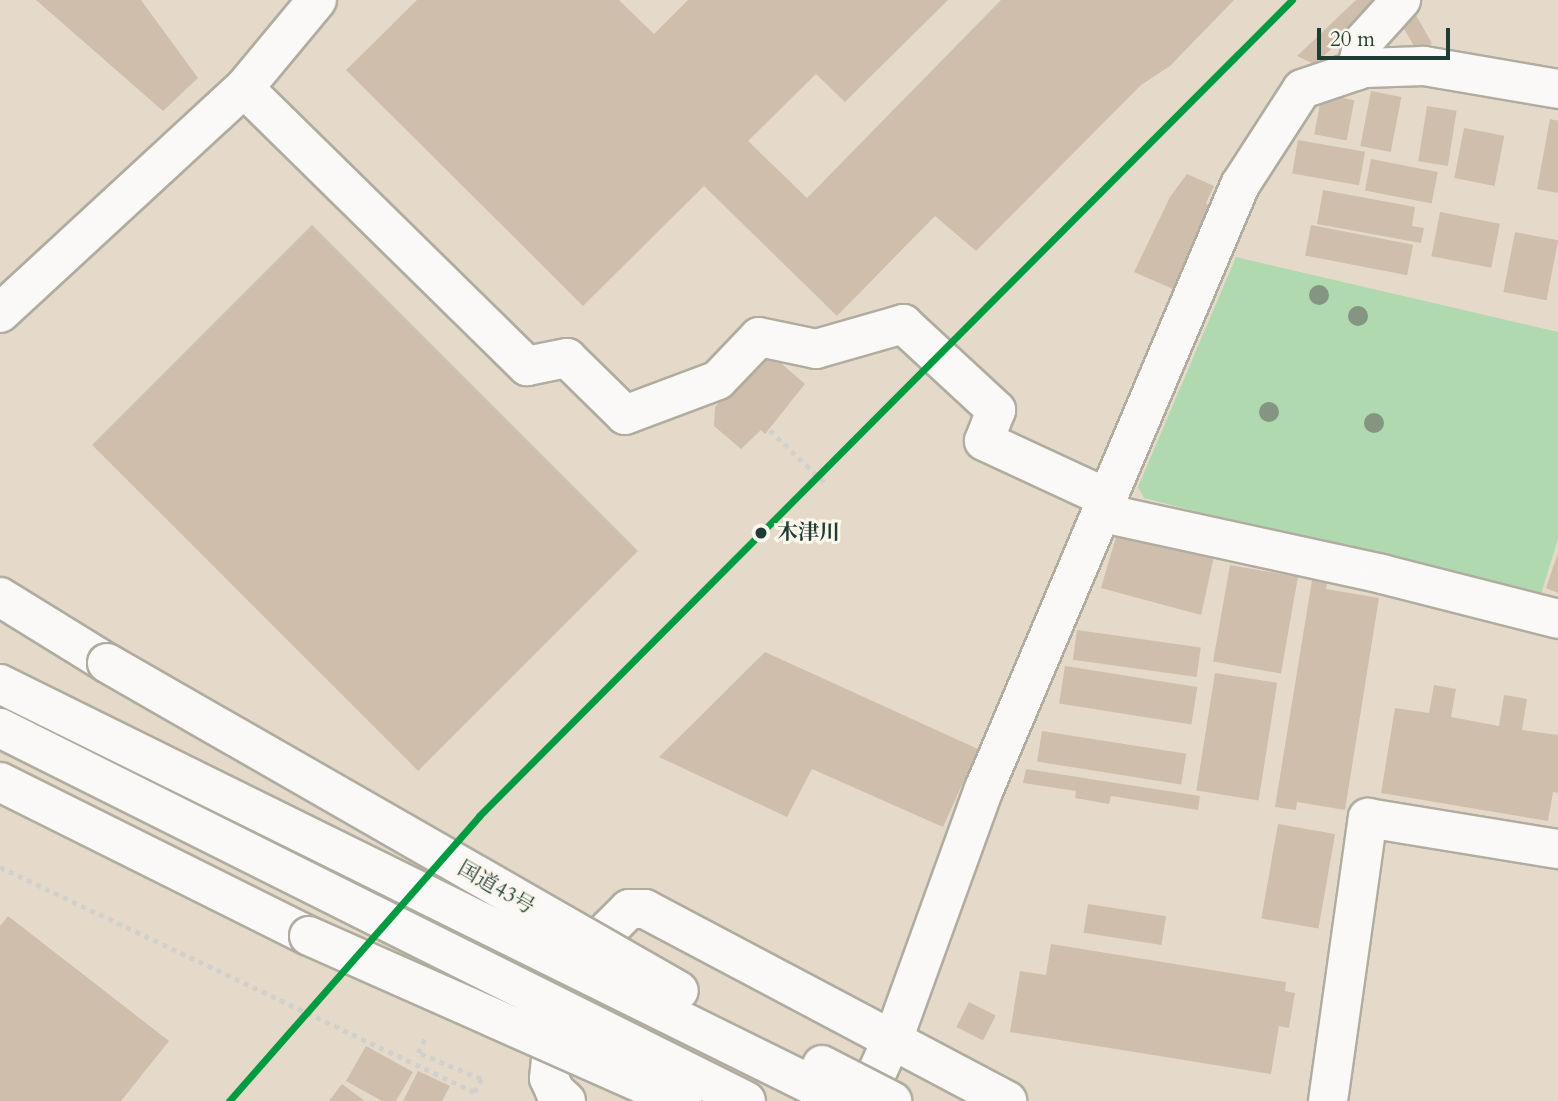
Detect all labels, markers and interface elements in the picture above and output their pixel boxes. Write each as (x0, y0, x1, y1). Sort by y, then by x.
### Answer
scale bar (1320, 14, 1453, 58)
text: 20 m (1330, 25, 1375, 54)
place label: 木津川 (777, 520, 840, 546)
marker: 木津川 (751, 523, 771, 543)
street label: 国道43号 (453, 856, 539, 920)

